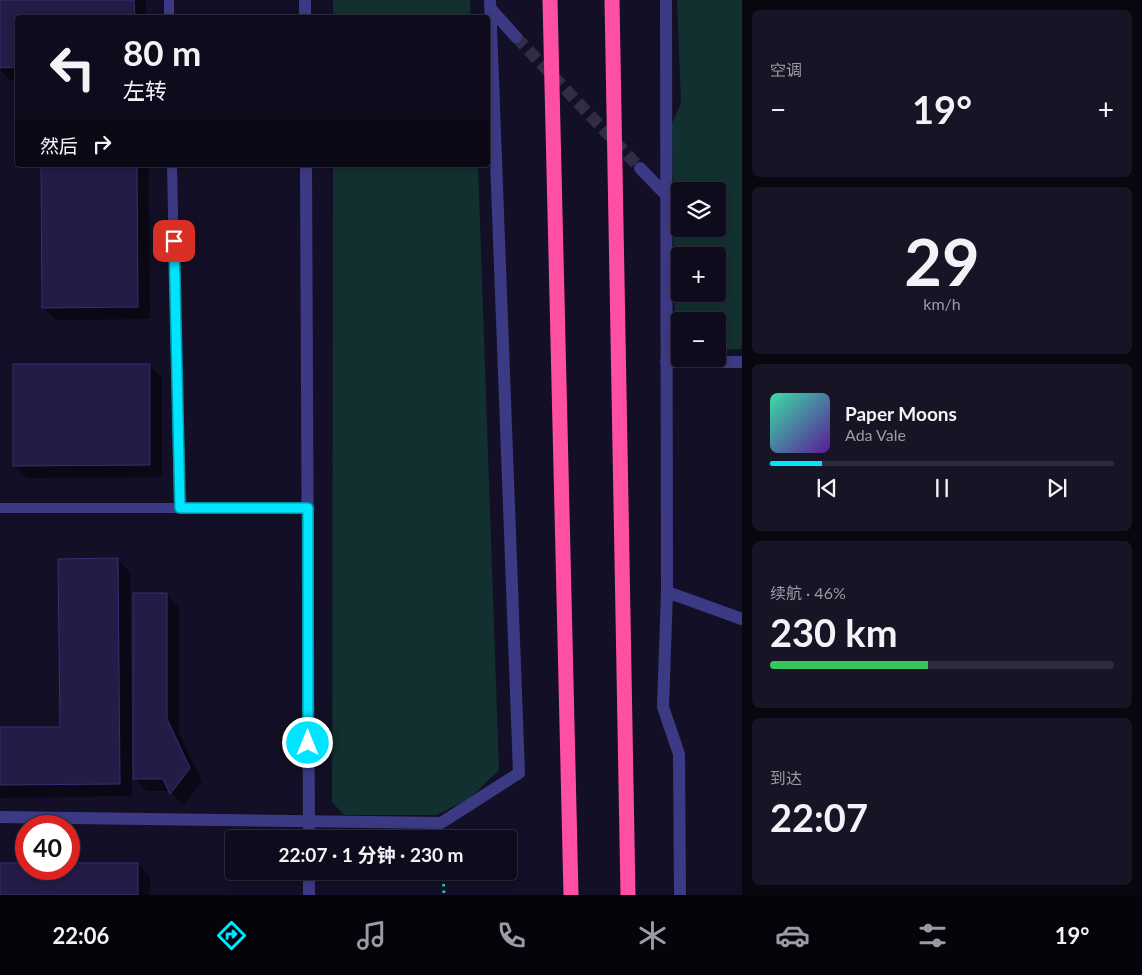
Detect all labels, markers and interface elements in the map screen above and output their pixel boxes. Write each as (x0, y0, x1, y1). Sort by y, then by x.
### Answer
text: 80 m (123, 31, 201, 73)
icon: left (40, 35, 105, 100)
text: 空调 (770, 60, 802, 79)
text: 左转 (123, 77, 167, 104)
text: 19° (912, 86, 972, 132)
text: − (770, 92, 786, 126)
text: + (1098, 92, 1114, 126)
icon: right (88, 130, 116, 158)
text: 然后 (40, 134, 78, 157)
map controls (671, 182, 726, 367)
button: layers (671, 182, 726, 237)
pin (153, 220, 195, 262)
text: 29 (904, 222, 980, 300)
icon: arrive (160, 227, 188, 255)
button: + (671, 247, 726, 302)
text: km/h (923, 294, 961, 313)
button: − (671, 312, 726, 367)
text: Paper Moons (845, 402, 957, 425)
text: Ada Vale (845, 425, 906, 444)
icon: previous (813, 474, 841, 502)
icon: pause (928, 474, 956, 502)
icon: next (1043, 474, 1071, 502)
text: 续航 · 46% (770, 583, 846, 602)
text: 230 km (770, 609, 898, 655)
position arrow (281, 716, 333, 768)
text: 到达 (770, 768, 802, 787)
text: 22:07 (770, 794, 868, 840)
speed limit sign: 40 (15, 815, 80, 880)
text: 22:07 · 1 分钟 · 230 m (278, 843, 464, 866)
icon: directions (214, 918, 249, 953)
icon: music (354, 918, 389, 953)
icon: phone (494, 918, 529, 953)
icon: climate (635, 918, 670, 953)
icon: car (775, 918, 810, 953)
icon: filters (915, 918, 950, 953)
text: 22:06 (53, 922, 109, 949)
text: 19° (1055, 922, 1089, 949)

